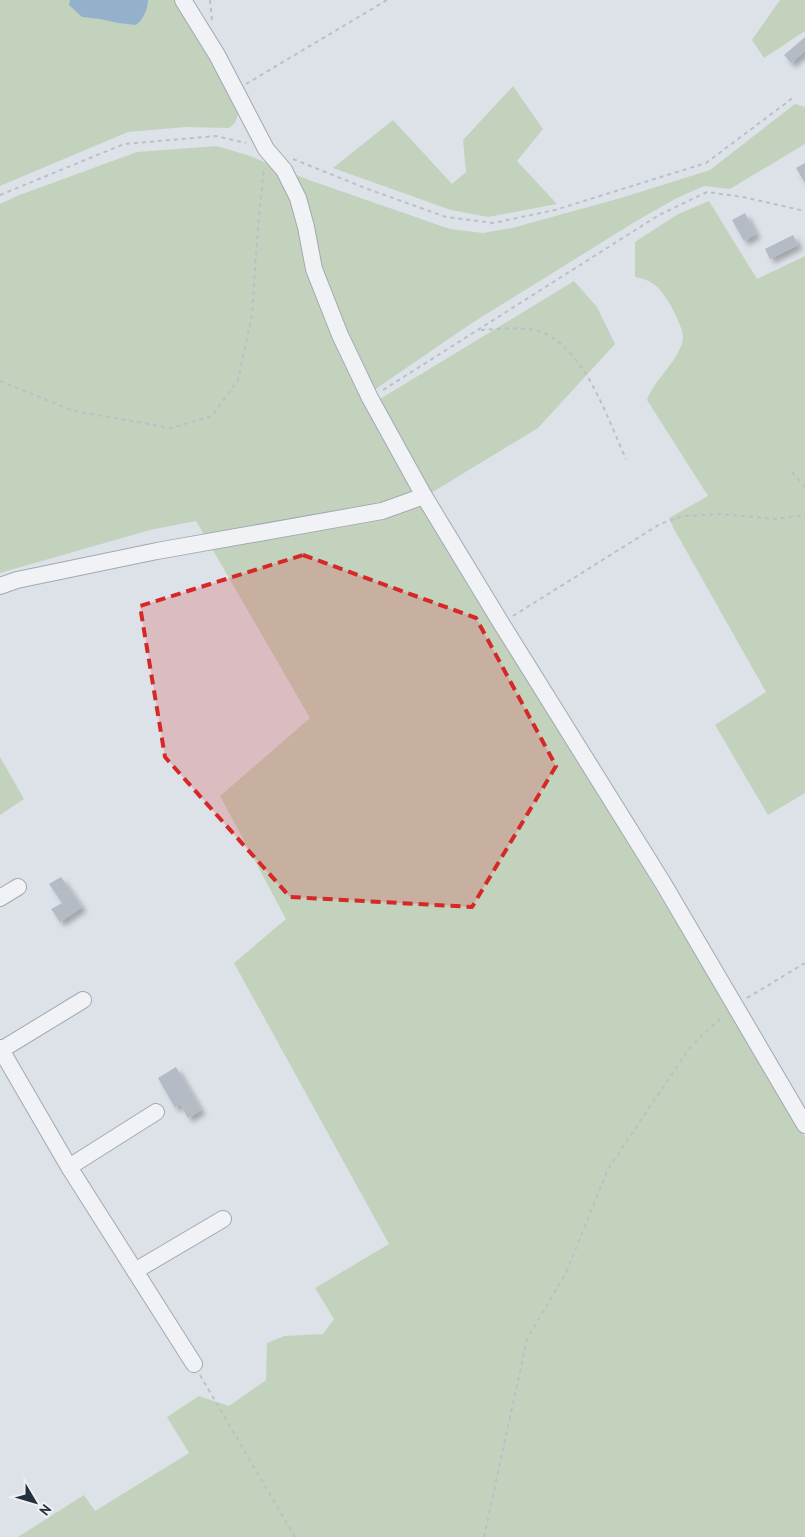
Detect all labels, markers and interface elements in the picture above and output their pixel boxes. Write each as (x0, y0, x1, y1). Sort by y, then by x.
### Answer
north arrow (10, 1477, 60, 1527)
text: N (35, 1501, 55, 1519)

